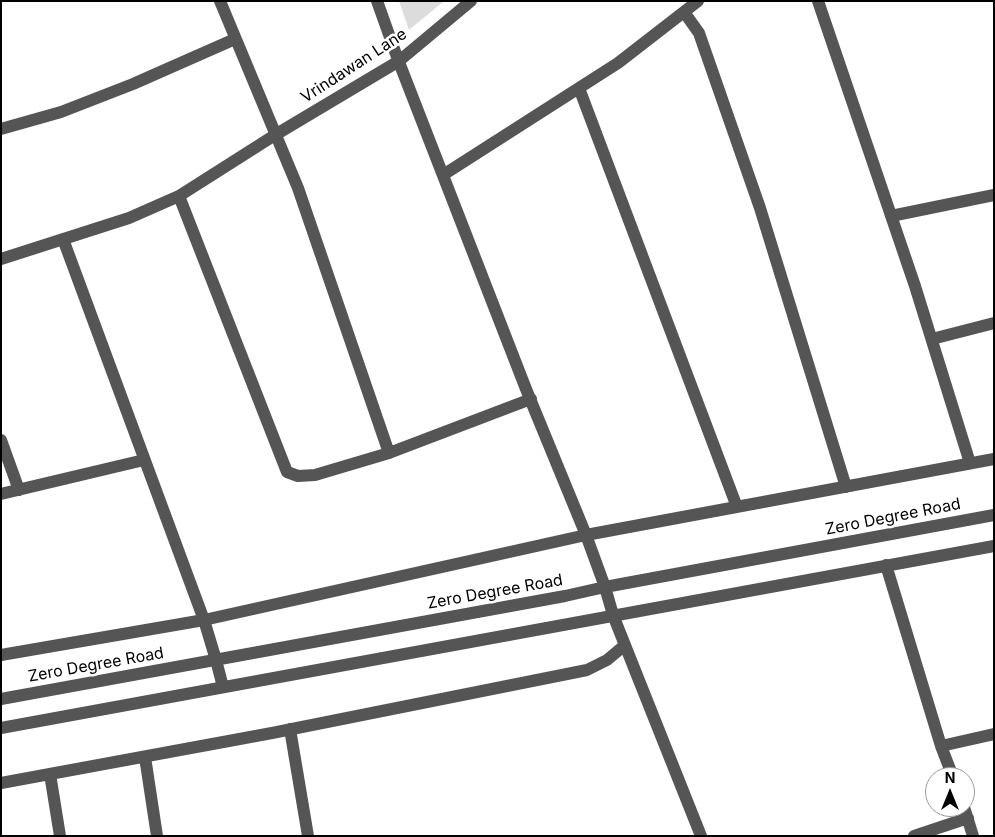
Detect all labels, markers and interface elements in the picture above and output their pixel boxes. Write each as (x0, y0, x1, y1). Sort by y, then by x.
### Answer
street label: Vrindawan Lane (298, 25, 410, 107)
street label: Zero Degree Road (824, 494, 962, 540)
street label: Zero Degree Road (426, 571, 564, 613)
street label: Zero Degree Road (27, 644, 165, 686)
north arrow (925, 767, 975, 817)
text: N (945, 769, 955, 786)

